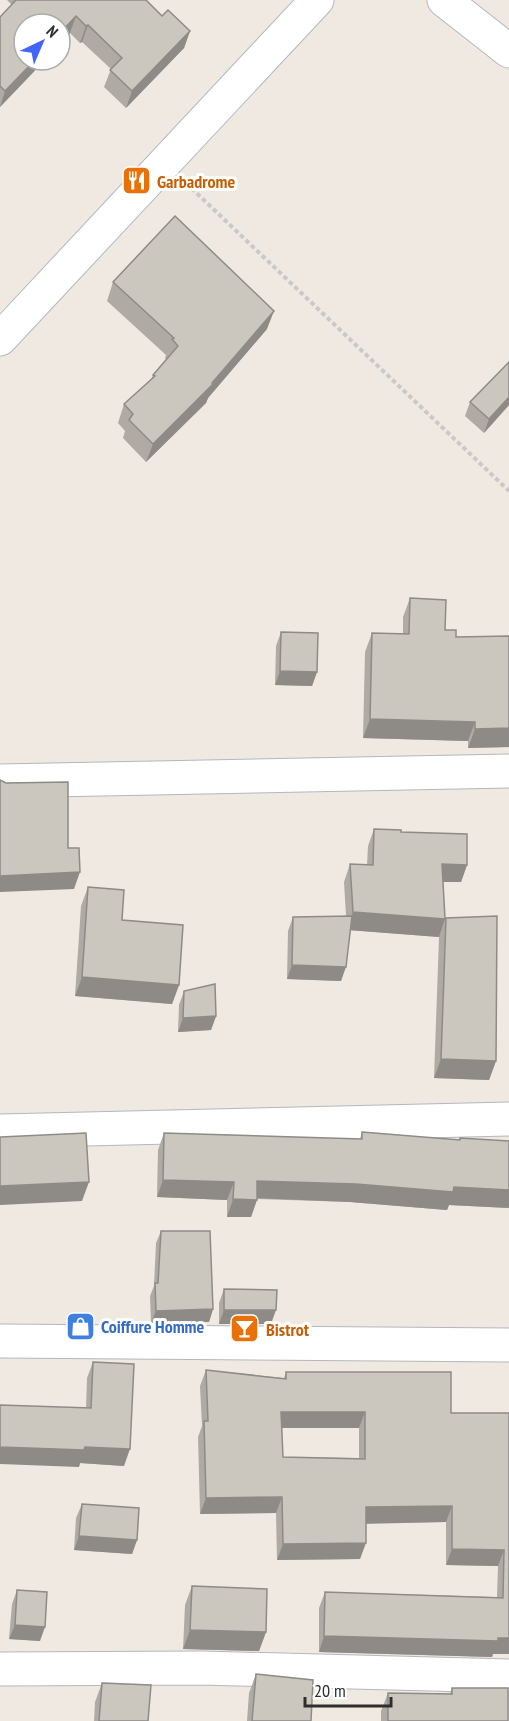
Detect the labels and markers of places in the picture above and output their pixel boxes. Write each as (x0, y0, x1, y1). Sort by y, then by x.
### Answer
restaurant icon: Garbadrome (120, 165, 152, 197)
place label: Garbadrome (157, 170, 235, 193)
shop icon: Coiffure Homme (64, 1310, 96, 1342)
bar icon: Bistrot (229, 1313, 261, 1345)
place label: Coiffure Homme (101, 1315, 205, 1338)
place label: Bistrot (266, 1318, 310, 1341)

